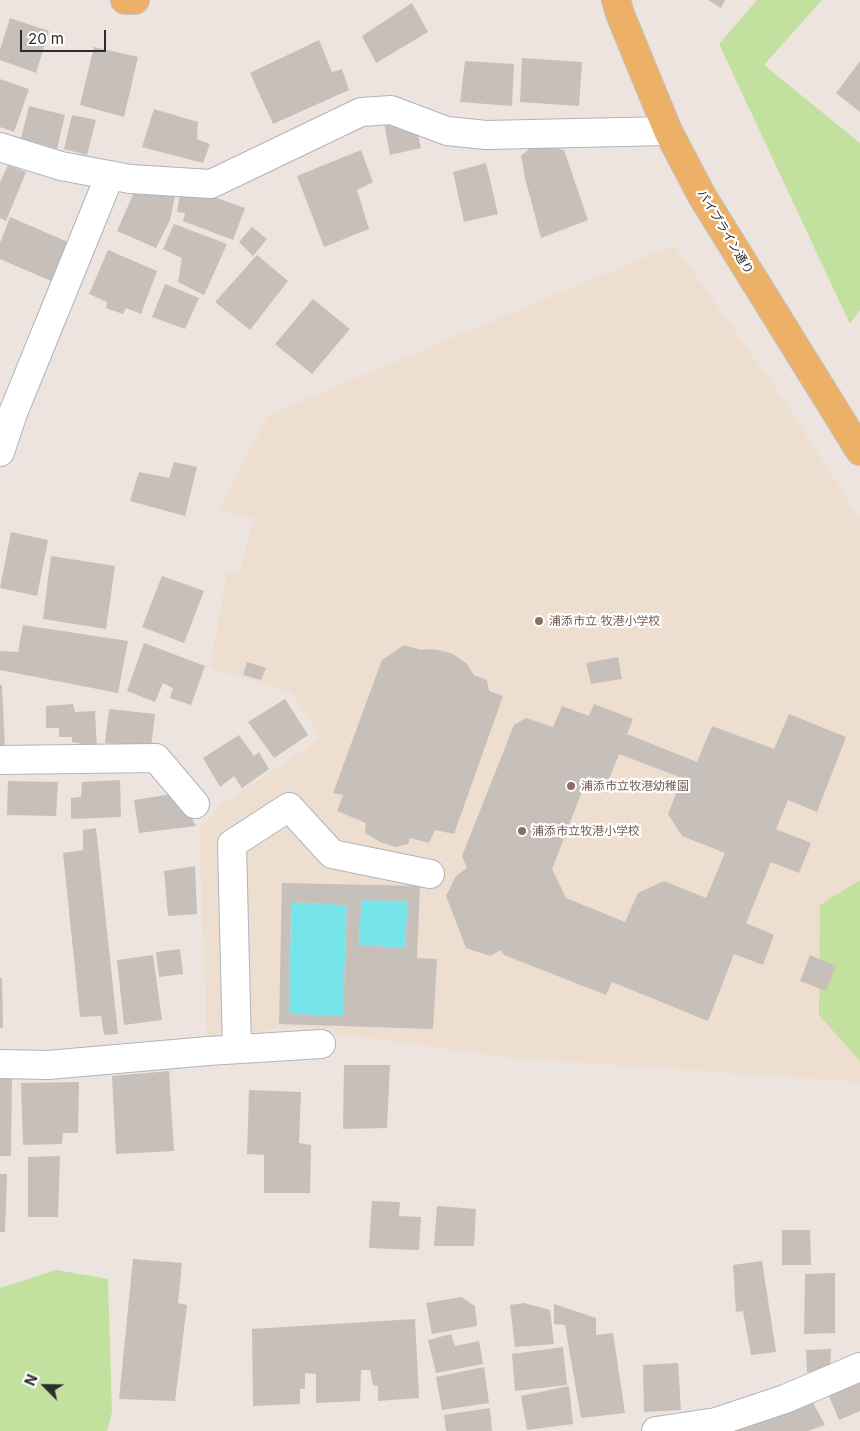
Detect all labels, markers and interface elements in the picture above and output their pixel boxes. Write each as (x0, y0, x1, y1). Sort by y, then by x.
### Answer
scale bar (22, 20, 109, 52)
text: 20 m (28, 29, 64, 48)
street label: パイプライン通り (694, 187, 756, 277)
place label: 浦添市立 牧港小学校 (549, 614, 660, 628)
marker: 浦添市立 牧港小学校 (533, 615, 545, 627)
place label: 浦添市立牧港幼稚園 (581, 779, 689, 793)
marker: 浦添市立牧港幼稚園 (565, 780, 577, 792)
place label: 浦添市立牧港小学校 (532, 824, 640, 838)
marker: 浦添市立牧港小学校 (516, 825, 528, 837)
north arrow (20, 1361, 70, 1411)
text: N (21, 1372, 41, 1388)

